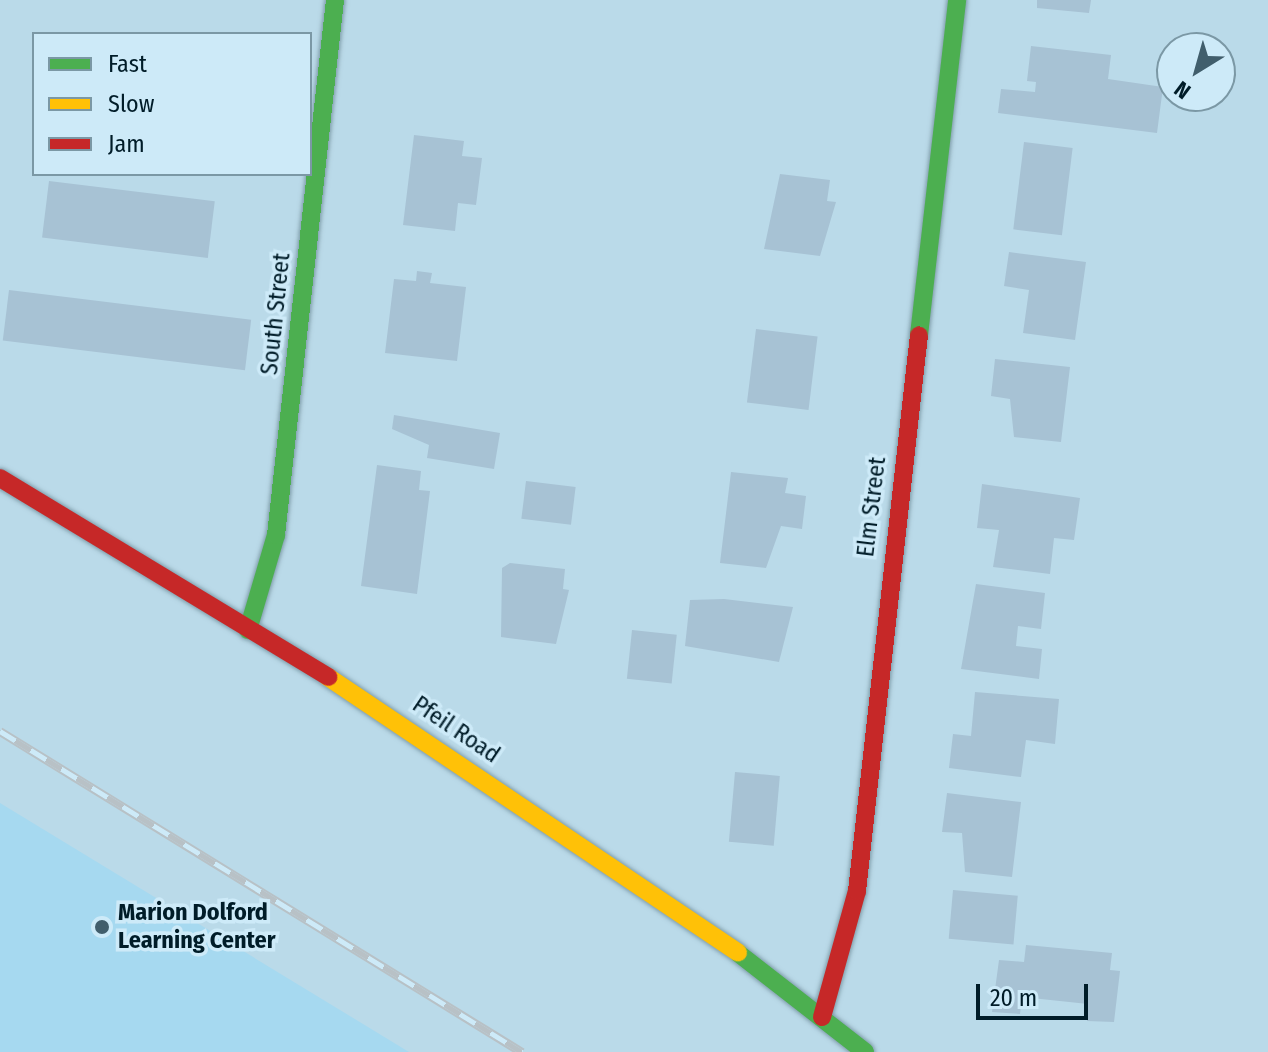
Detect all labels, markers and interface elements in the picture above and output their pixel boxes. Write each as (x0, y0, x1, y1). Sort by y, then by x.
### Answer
legend (32, 32, 312, 176)
north arrow (1156, 32, 1236, 112)
text: Fast (108, 50, 147, 78)
text: N (1169, 75, 1196, 105)
text: Slow (108, 90, 154, 118)
text: Jam (108, 130, 145, 158)
street label: South Street (255, 252, 297, 376)
street label: Elm Street (852, 455, 892, 559)
street label: Pfeil Road (407, 690, 505, 770)
place label: Marion Dolford Learning Center (118, 899, 275, 955)
marker: Marion Dolford Learning Center (93, 918, 111, 936)
scale bar (980, 968, 1092, 1018)
text: 20 m (990, 984, 1037, 1012)

